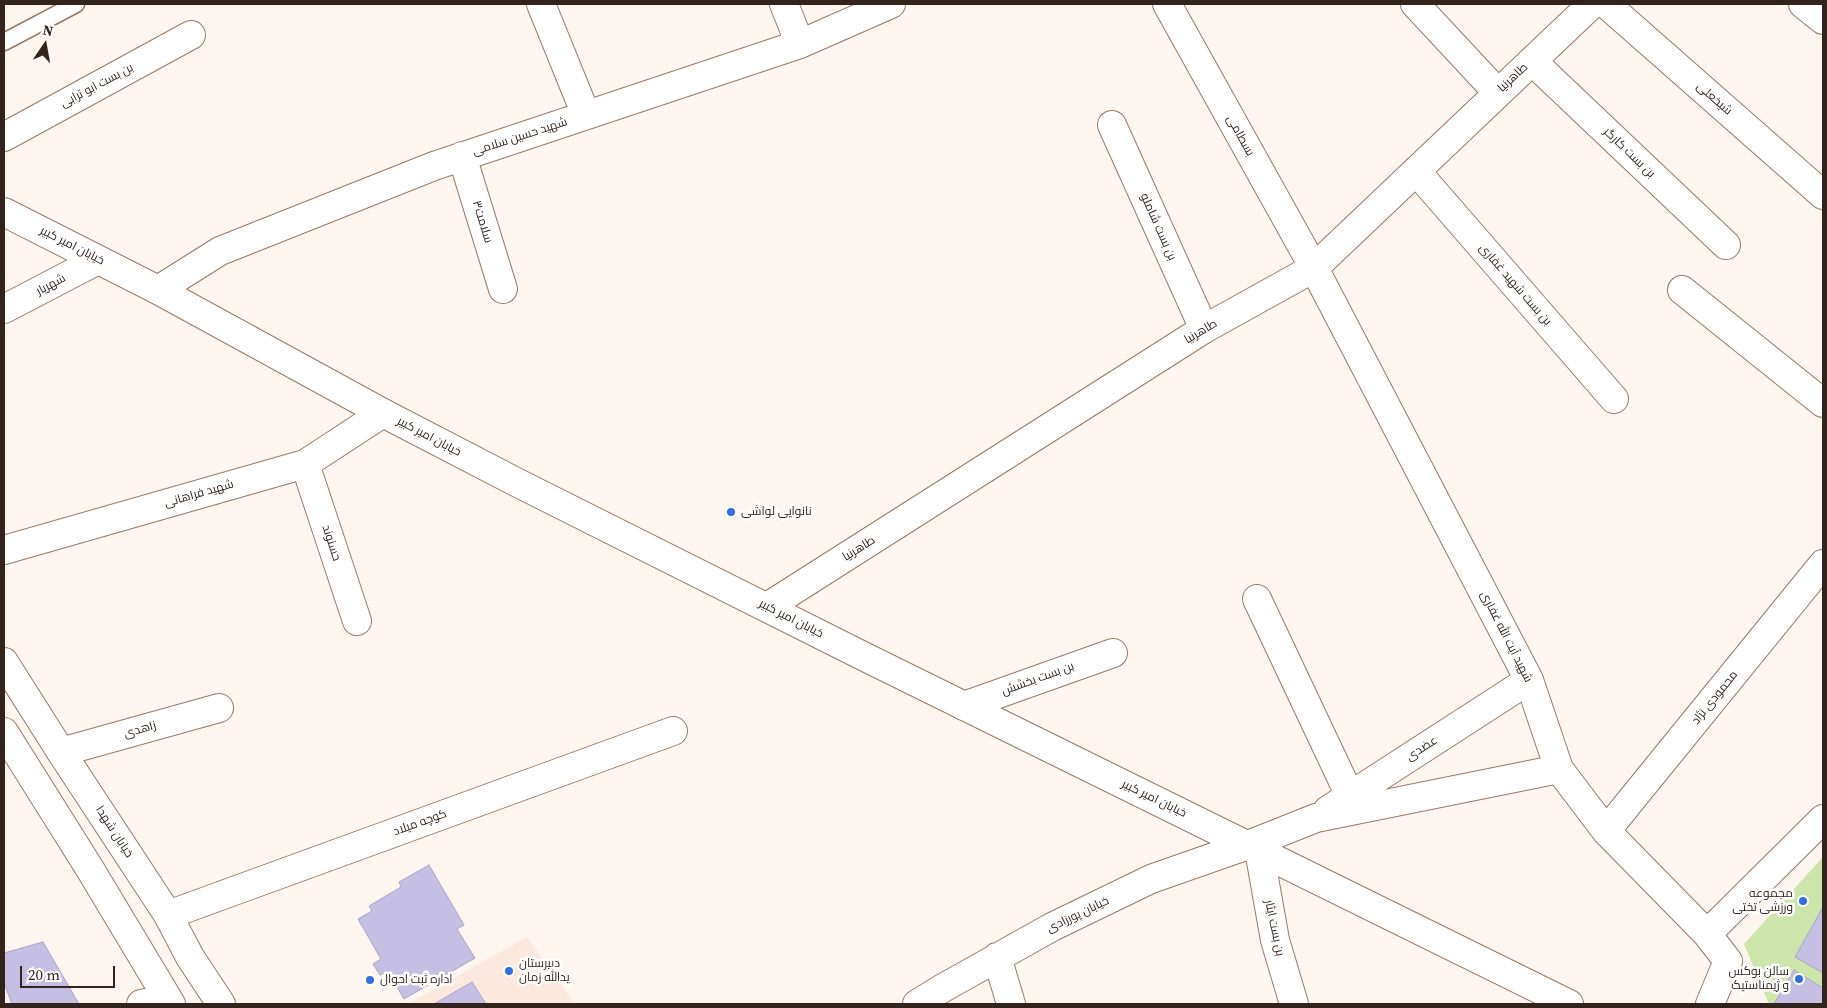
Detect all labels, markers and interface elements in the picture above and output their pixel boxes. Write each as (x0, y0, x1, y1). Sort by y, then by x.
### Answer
text: N (41, 19, 55, 41)
north arrow (20, 20, 70, 70)
street label: طاهرنیا (1495, 60, 1531, 96)
street label: بن بست ابو ترابی (58, 61, 136, 111)
street label: شیخعلی (1693, 80, 1735, 118)
street label: بسطامی (1223, 113, 1257, 159)
street label: شهید حسین سلامی (471, 115, 569, 159)
street label: بن بست کارگر (1600, 125, 1658, 181)
street label: بن بست شاملو (1137, 191, 1179, 263)
street label: سلامت۳ (469, 199, 495, 245)
street label: خیابان امیر کبیر (37, 224, 107, 268)
street label: بن بست شهید غفاری (1476, 241, 1554, 329)
street label: شهریار (34, 271, 68, 299)
street label: طاهرنیا (1182, 317, 1220, 347)
street label: خیابان امیر کبیر (395, 414, 463, 460)
street label: شهید فراهانی (163, 477, 235, 511)
place label: نانوایی لواشی (741, 505, 812, 519)
marker: نانوایی لواشی (725, 506, 737, 518)
street label: حسنوند (318, 523, 344, 563)
street label: طاهرنیا (840, 533, 878, 565)
street label: شهید آیت الله غفاری (1477, 589, 1535, 685)
street label: خیابان امیر کبیر (756, 597, 826, 641)
street label: بن بست بخشش (1000, 659, 1076, 699)
street label: محمودی نژاد (1689, 668, 1741, 728)
street label: زاهدی (122, 719, 158, 741)
street label: عضدی (1404, 734, 1440, 764)
street label: خیابان امیر کبیر (1119, 777, 1189, 821)
street label: خیابان شهدا (92, 803, 136, 861)
street label: کوچه میلاد (391, 807, 449, 839)
place label: مجموعه ورزشی تختی (1732, 887, 1793, 915)
street label: خیابان پورزادی (1045, 894, 1111, 936)
marker: مجموعه ورزشی تختی (1797, 895, 1809, 907)
street label: بن بست ایثار (1261, 899, 1287, 957)
scale bar (22, 956, 118, 988)
place label: دبیرستان یدالله زمان (519, 957, 570, 985)
text: 20 m (28, 964, 60, 985)
marker: دبیرستان یدالله زمان (503, 965, 515, 977)
place label: سالن بوکس و ژیمناستیک (1728, 965, 1789, 993)
place label: اداره ثبت احوال (380, 973, 453, 987)
marker: سالن بوکس و ژیمناستیک (1793, 973, 1805, 985)
marker: اداره ثبت احوال (364, 974, 376, 986)

